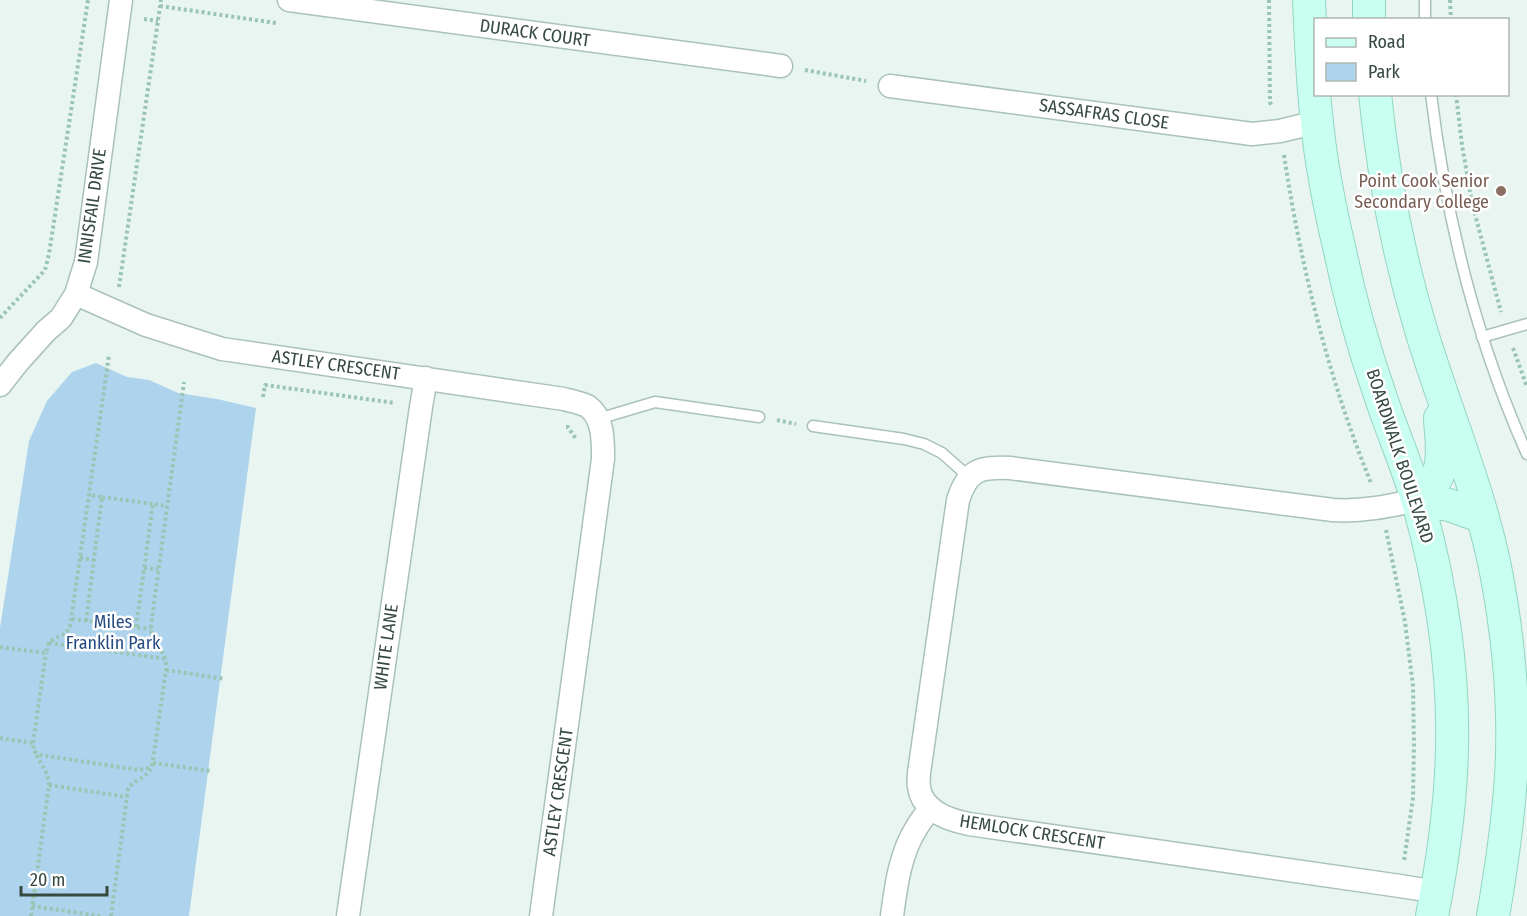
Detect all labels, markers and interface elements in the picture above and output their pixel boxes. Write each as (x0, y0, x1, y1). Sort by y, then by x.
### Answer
street label: DURACK COURT (478, 14, 592, 52)
legend (1314, 18, 1509, 96)
text: Road (1368, 31, 1405, 53)
text: Park (1368, 61, 1401, 83)
street label: SASSAFRAS CLOSE (1038, 94, 1170, 134)
street label: INNISFAIL DRIVE (73, 147, 111, 265)
place label: Point Cook Senior Secondary College (1354, 170, 1490, 213)
marker: Point Cook Senior Secondary College (1494, 184, 1508, 198)
street label: ASTLEY CRESCENT (271, 345, 402, 385)
street label: BOARDWALK BOULEVARD (1361, 366, 1439, 546)
street label: WHITE LANE (369, 602, 403, 692)
park label: Miles Franklin Park (66, 611, 161, 654)
street label: ASTLEY CRESCENT (538, 726, 578, 857)
street label: HEMLOCK CRESCENT (958, 810, 1107, 854)
scale bar (21, 859, 106, 897)
text: 20 m (30, 869, 65, 891)

